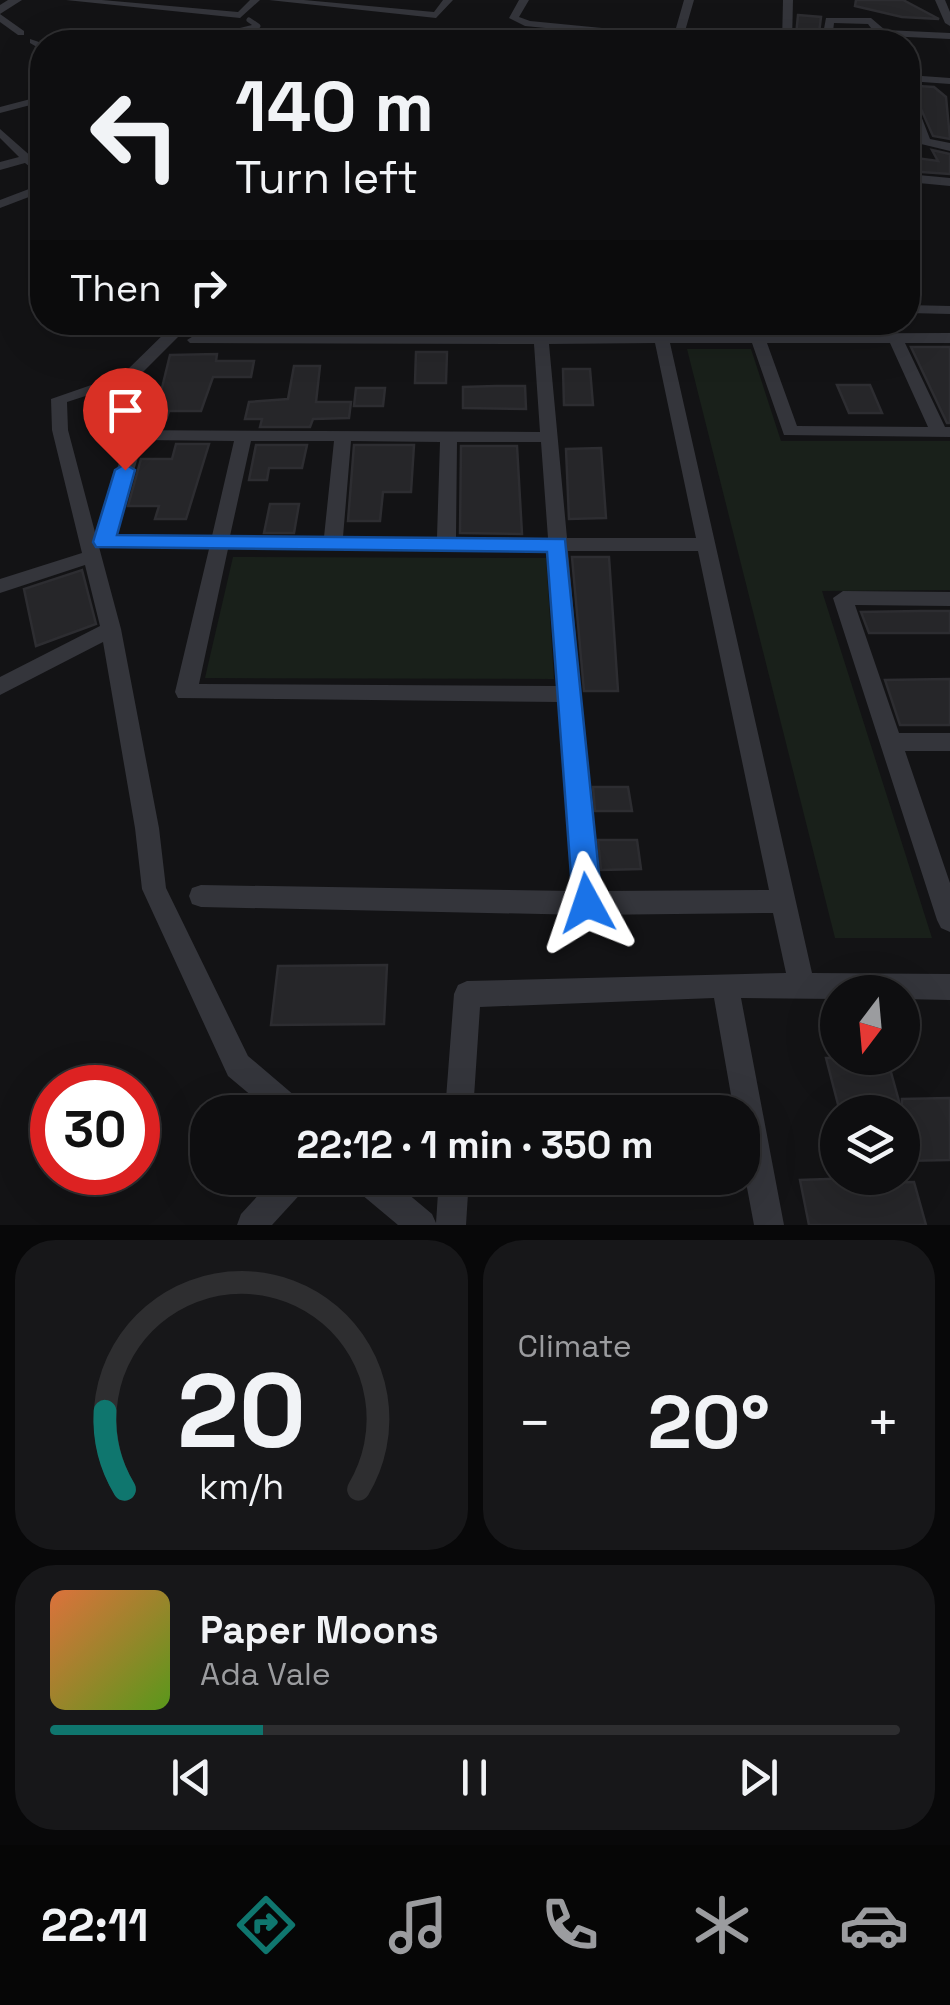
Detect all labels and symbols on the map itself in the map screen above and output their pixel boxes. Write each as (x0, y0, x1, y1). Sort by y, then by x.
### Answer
pin (83, 368, 168, 471)
position arrow (535, 851, 639, 955)
north arrow (820, 975, 920, 1075)
speed limit sign: 30 (30, 1065, 160, 1195)

